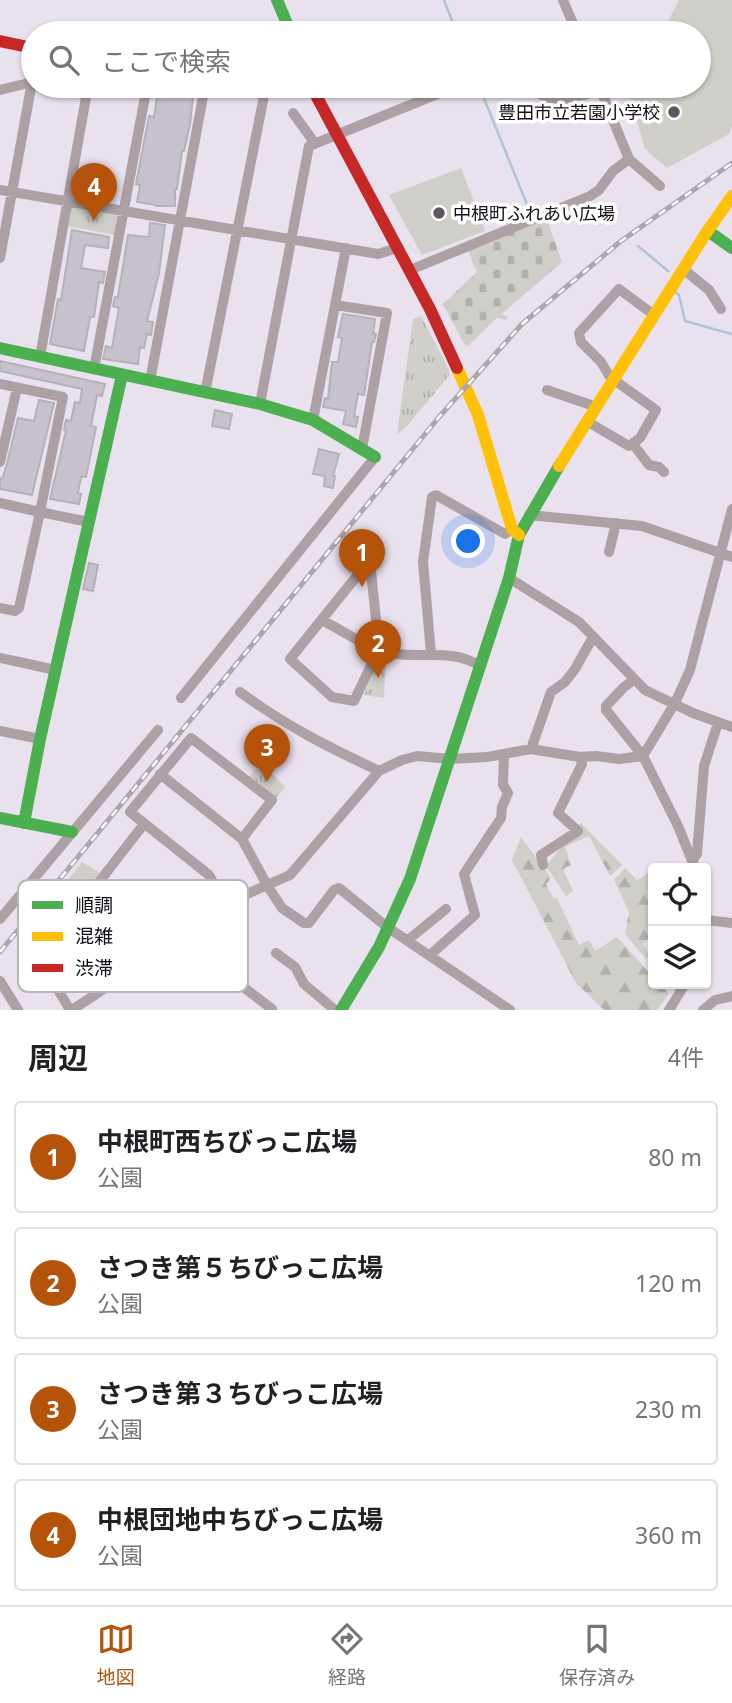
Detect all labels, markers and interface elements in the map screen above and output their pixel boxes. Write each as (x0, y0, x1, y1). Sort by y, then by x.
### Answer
search box (21, 21, 711, 98)
icon: search (45, 41, 83, 79)
text: ここで検索 (101, 43, 231, 79)
place label: 豊田市立若園小学校 (498, 100, 660, 124)
marker: 豊田市立若園小学校 (666, 104, 682, 120)
pin: 4 (71, 163, 117, 221)
place label: 中根町ふれあい広場 (453, 201, 615, 225)
marker: 中根町ふれあい広場 (431, 205, 447, 221)
your location (451, 524, 485, 558)
pin: 1 (339, 529, 385, 587)
pin: 2 (355, 620, 401, 678)
pin: 3 (244, 724, 290, 782)
map controls (648, 863, 711, 989)
button: locate (648, 863, 711, 926)
legend (18, 880, 248, 992)
text: 順調 (75, 892, 113, 918)
text: 混雑 (75, 923, 113, 949)
button: layers (648, 926, 711, 989)
text: 渋滞 (75, 955, 113, 981)
text: 周辺 (28, 1037, 88, 1078)
text: 4件 (668, 1041, 704, 1073)
text: 中根町西ちびっこ広場 (97, 1123, 357, 1159)
text: 1 (46, 1141, 60, 1173)
text: 80 m (648, 1141, 702, 1173)
text: 公園 (97, 1161, 143, 1193)
text: さつき第５ちびっこ広場 (97, 1249, 383, 1285)
text: 2 (46, 1267, 60, 1299)
text: 120 m (635, 1267, 702, 1299)
text: 公園 (97, 1287, 143, 1319)
text: さつき第３ちびっこ広場 (97, 1375, 383, 1411)
text: 3 (46, 1393, 60, 1425)
text: 230 m (635, 1393, 702, 1425)
text: 公園 (97, 1413, 143, 1445)
text: 中根団地中ちびっこ広場 (97, 1501, 383, 1537)
text: 4 (46, 1519, 60, 1551)
text: 360 m (635, 1519, 702, 1551)
text: 公園 (97, 1539, 143, 1571)
tab: 地図 (97, 1620, 135, 1690)
tab: 経路 (328, 1620, 366, 1690)
tab: 保存済み (559, 1620, 635, 1690)

